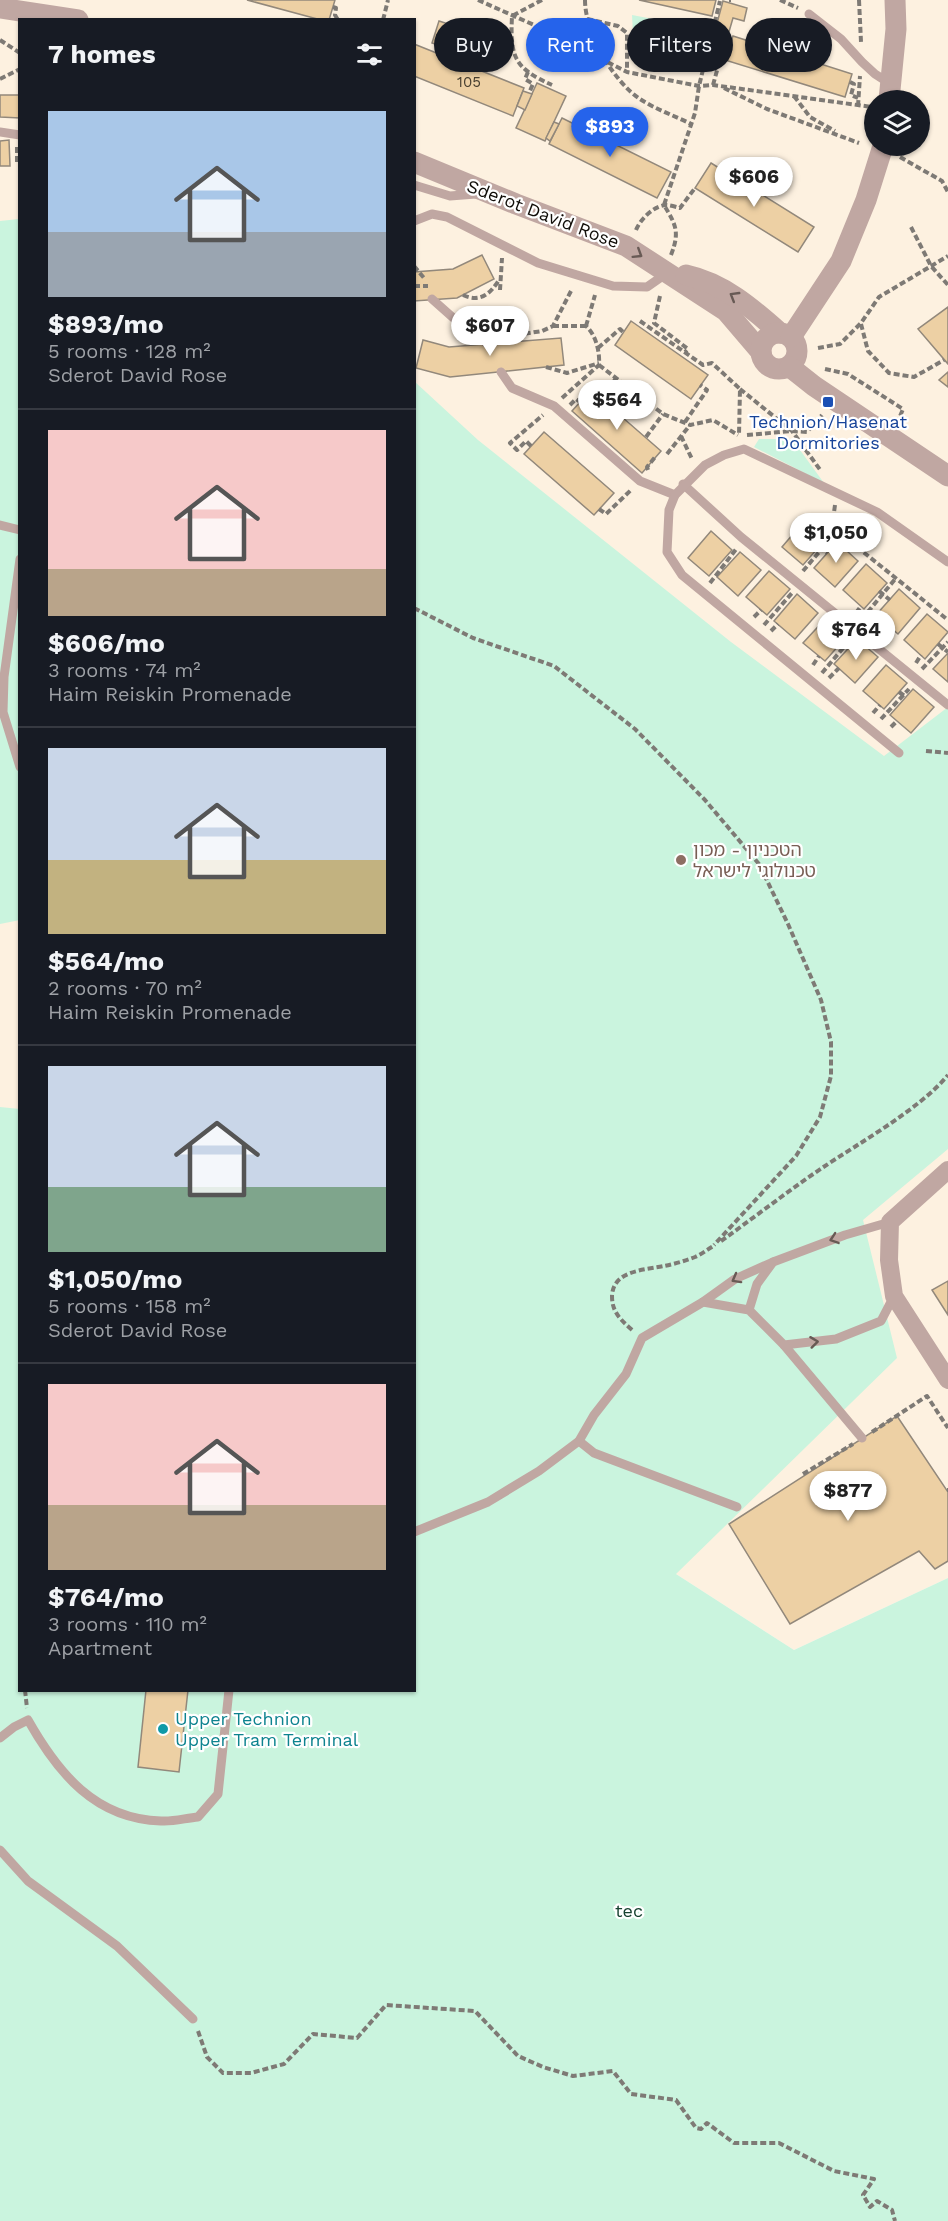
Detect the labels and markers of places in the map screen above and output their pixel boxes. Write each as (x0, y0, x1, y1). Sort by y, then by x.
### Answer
pin: $893 (574, 107, 646, 158)
pin: $606 (718, 157, 790, 208)
pin: $607 (454, 306, 526, 357)
pin: $564 (581, 380, 653, 431)
marker: Technion/Hasenat Dormitories (821, 395, 835, 409)
place label: Technion/Hasenat Dormitories (749, 411, 907, 453)
pin: $1,050 (787, 513, 885, 564)
pin: $764 (820, 610, 892, 661)
place label: הטכניון - מכון טכנולוגי לישראל (693, 839, 816, 881)
marker: הטכניון - מכון טכנולוגי לישראל (674, 853, 688, 867)
pin: $877 (812, 1471, 884, 1522)
place label: Upper Technion Upper Tram Terminal (175, 1708, 359, 1750)
marker: Upper Technion Upper Tram Terminal (156, 1722, 170, 1736)

